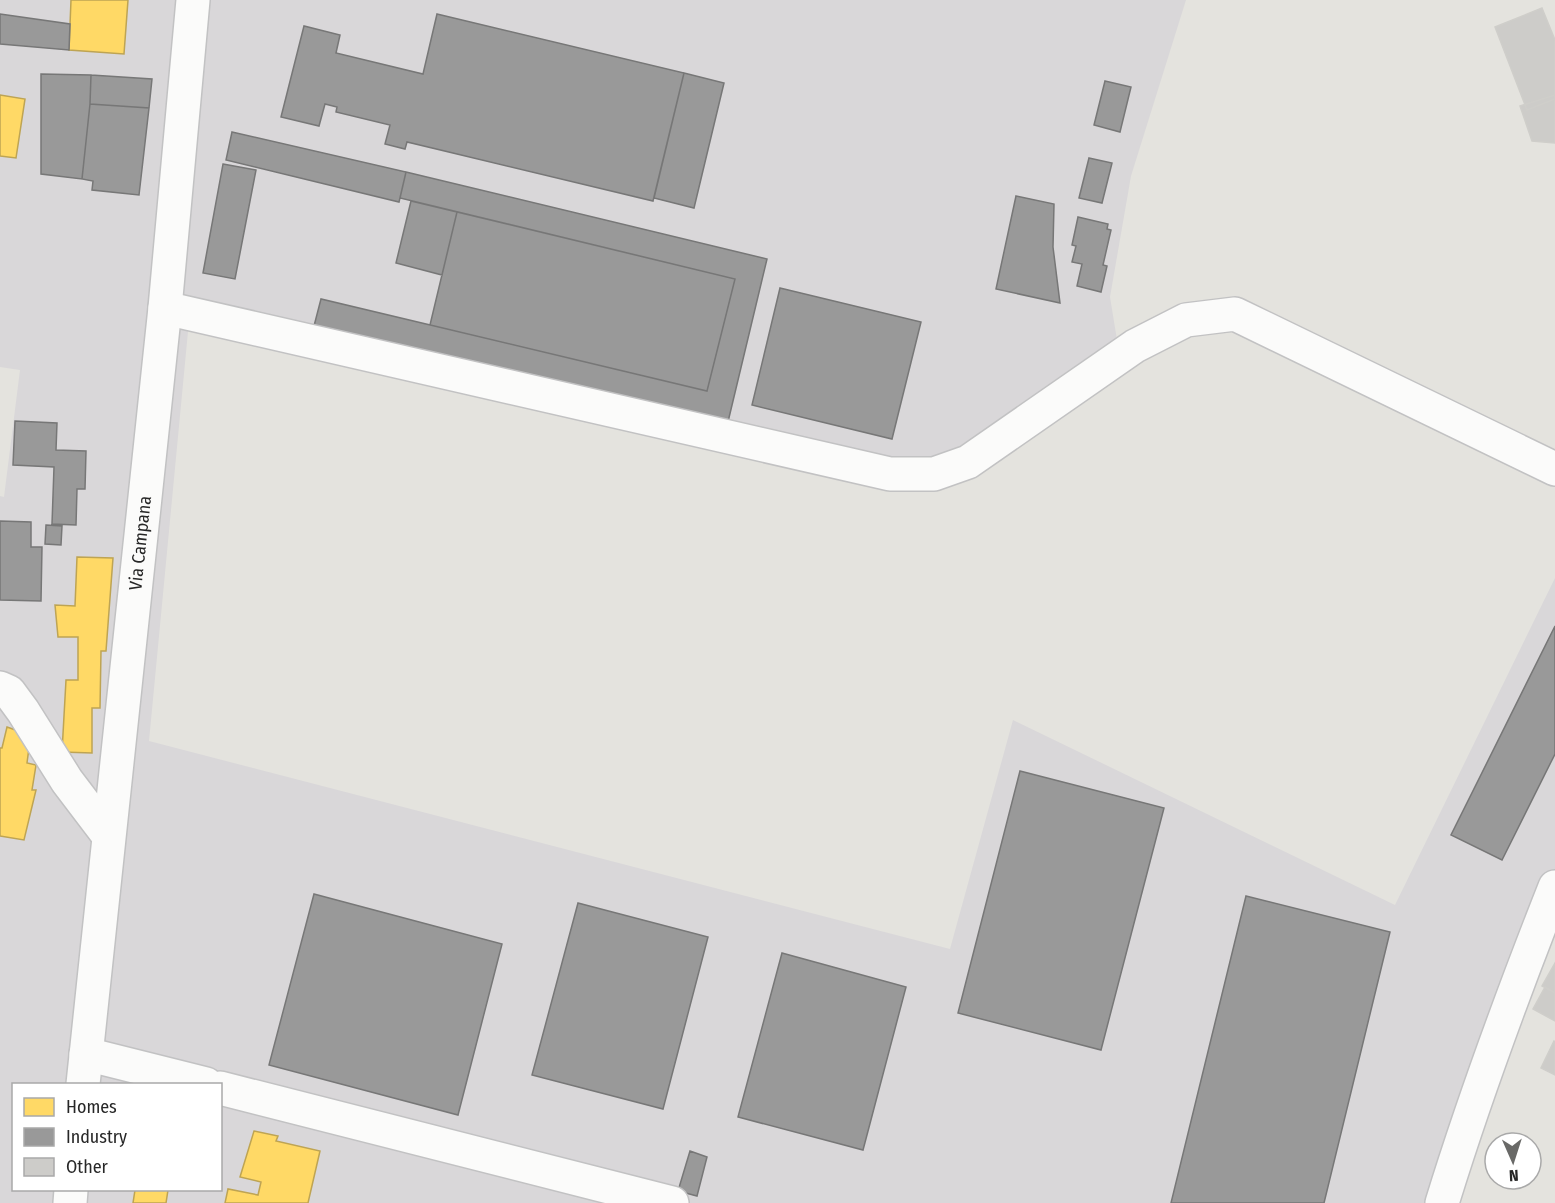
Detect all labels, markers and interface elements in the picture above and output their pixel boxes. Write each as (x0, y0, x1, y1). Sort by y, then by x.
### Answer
street label: Via Campana (124, 494, 156, 591)
legend (12, 1083, 222, 1191)
text: Homes (66, 1096, 117, 1118)
text: Industry (66, 1126, 127, 1148)
north arrow (1483, 1131, 1543, 1191)
text: Other (66, 1156, 109, 1178)
text: N (1508, 1166, 1519, 1185)

